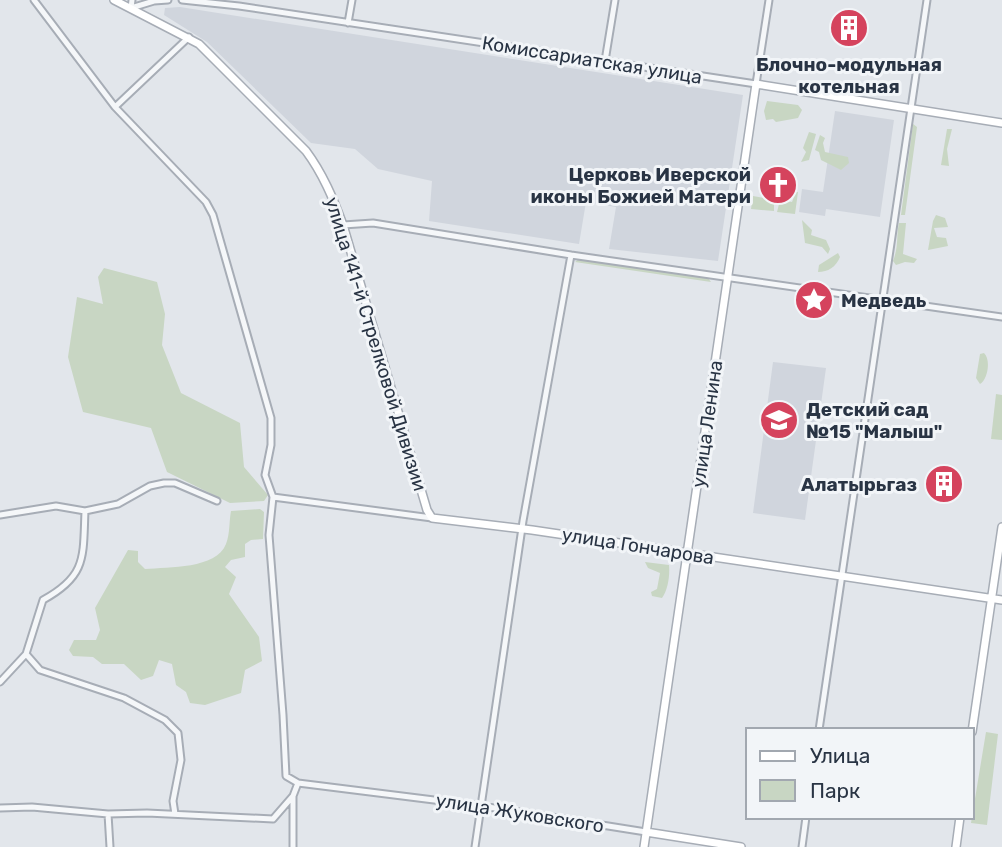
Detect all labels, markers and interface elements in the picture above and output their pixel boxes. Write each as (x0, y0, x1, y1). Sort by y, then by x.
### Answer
building icon: Блочно-модульная котельная (828, 7, 870, 49)
street label: Комиссариатская улица (480, 31, 704, 89)
place label: Блочно-модульная котельная (756, 53, 942, 98)
place label: Церковь Иверской иконы Божией Матери (531, 163, 751, 208)
church icon: Церковь Иверской иконы Божией Матери (757, 164, 799, 206)
street label: улица 141-й Стрелковой Дивизии (320, 194, 432, 494)
place icon: Медведь (793, 279, 835, 321)
place label: Медведь (841, 289, 927, 312)
street label: улица Ленина (687, 359, 727, 489)
place label: Детский сад №15 "Малыш" (806, 398, 942, 443)
school or university icon: Детский сад №15 "Малыш" (758, 399, 800, 441)
building icon: Алатырьгаз (923, 463, 965, 505)
place label: Алатырьгаз (801, 473, 917, 496)
street label: улица Гончарова (560, 523, 716, 569)
legend (746, 728, 974, 819)
text: Улица (810, 743, 870, 768)
text: Парк (810, 778, 860, 803)
street label: улица Жуковского (434, 788, 606, 838)

